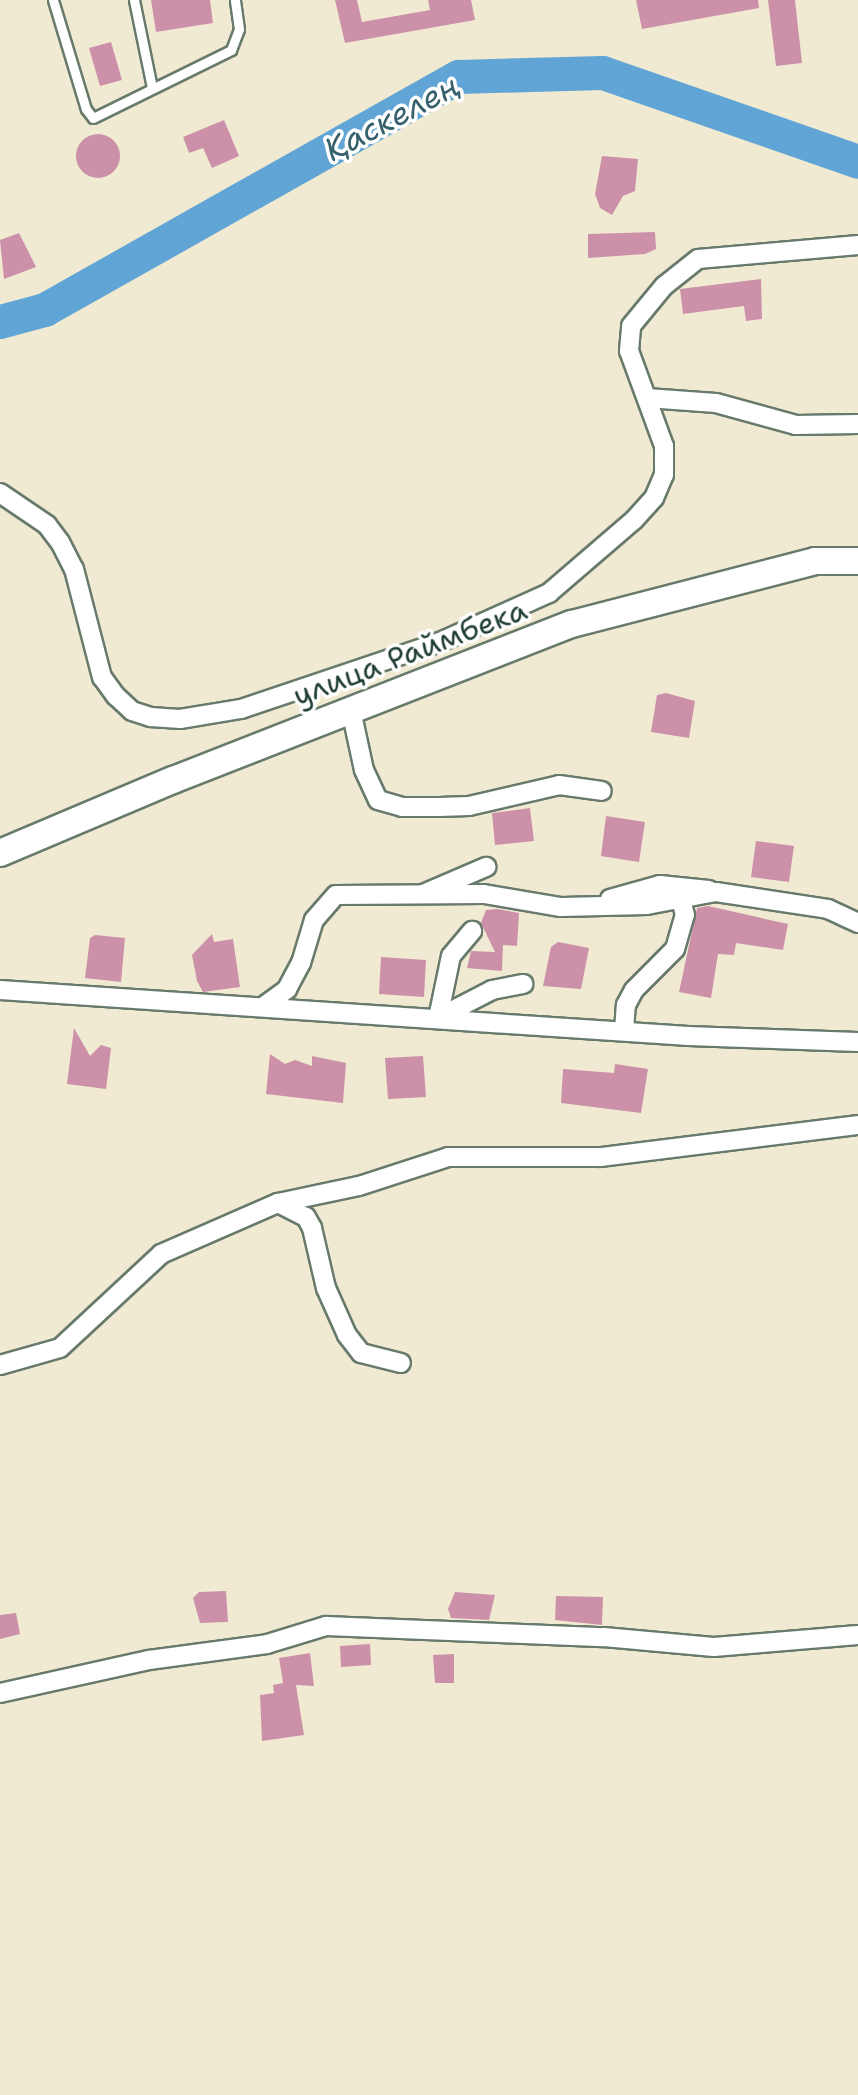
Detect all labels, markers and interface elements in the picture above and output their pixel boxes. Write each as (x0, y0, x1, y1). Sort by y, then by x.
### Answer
water label: Қаскелең (318, 66, 466, 170)
street label: улица Раймбека (288, 592, 532, 714)

